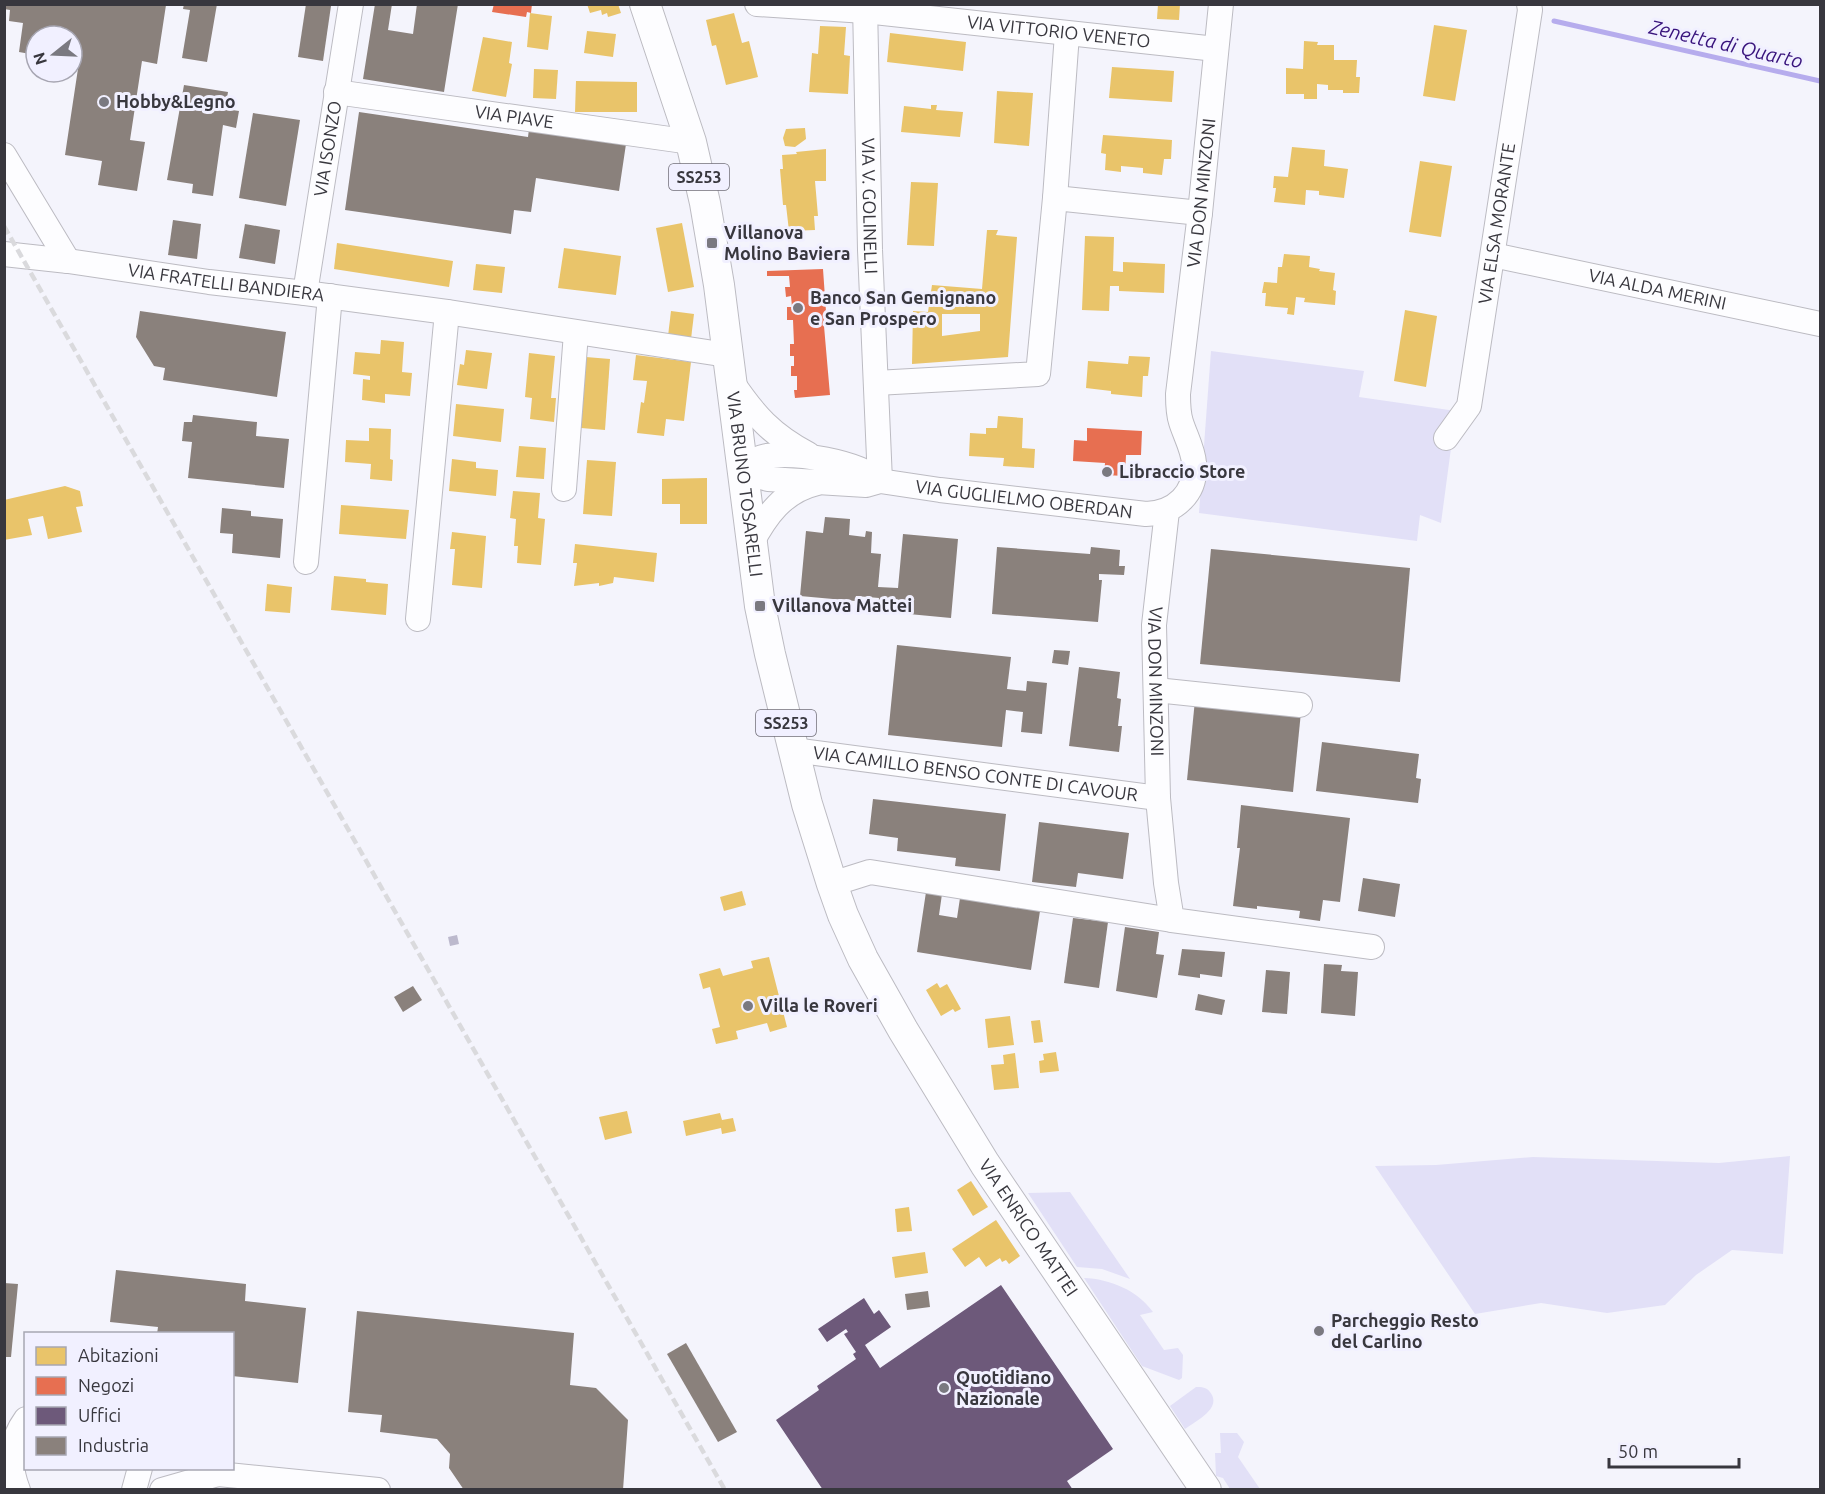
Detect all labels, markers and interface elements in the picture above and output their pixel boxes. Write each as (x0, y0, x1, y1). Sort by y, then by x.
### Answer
street label: VIA VITTORIO VENETO (966, 11, 1151, 51)
water label: Zenetta di Quarto (1646, 14, 1805, 73)
north arrow (24, 24, 84, 84)
text: N (29, 50, 50, 67)
place label: Hobby&Legno (116, 91, 236, 111)
marker: Hobby&Legno (97, 95, 111, 109)
street label: VIA ISONZO (309, 99, 344, 198)
street label: VIA PIAVE (474, 101, 555, 132)
street label: VIA DON MINZONI (1182, 117, 1218, 269)
street label: VIA V. GOLINELLI (859, 138, 882, 274)
street label: VIA ELSA MORANTE (1474, 141, 1518, 305)
road number: SS253 (669, 164, 729, 190)
place label: Villanova Molino Baviera (724, 222, 851, 263)
marker: Villanova Molino Baviera (705, 236, 719, 250)
street label: VIA FRATELLI BANDIERA (127, 259, 326, 305)
street label: VIA ALDA MERINI (1587, 264, 1728, 313)
place label: Banco San Gemignano e San Prospero (810, 287, 996, 328)
marker: Banco San Gemignano e San Prospero (791, 301, 805, 315)
street label: VIA BRUNO TOSARELLI (724, 390, 767, 578)
place label: Libraccio Store (1119, 461, 1245, 481)
marker: Libraccio Store (1100, 465, 1114, 479)
street label: VIA GUGLIELMO OBERDAN (914, 475, 1134, 521)
place label: Villanova Mattei (772, 595, 912, 615)
marker: Villanova Mattei (753, 599, 767, 613)
street label: VIA DON MINZONI (1145, 605, 1168, 756)
road number: SS253 (756, 710, 816, 736)
street label: VIA CAMILLO BENSO CONTE DI CAVOUR (812, 742, 1139, 804)
place label: Villa le Roveri (760, 995, 878, 1015)
marker: Villa le Roveri (741, 999, 755, 1013)
street label: VIA ENRICO MATTEI (976, 1155, 1083, 1299)
place label: Parcheggio Resto del Carlino (1331, 1310, 1479, 1351)
marker: Parcheggio Resto del Carlino (1312, 1324, 1326, 1338)
legend (24, 1332, 234, 1470)
text: Abitazioni (78, 1345, 159, 1365)
place label: Quotidiano Nazionale (956, 1367, 1051, 1408)
text: Negozi (78, 1375, 134, 1395)
marker: Quotidiano Nazionale (937, 1381, 951, 1395)
text: Uffici (78, 1405, 121, 1425)
scale bar (1609, 1431, 1740, 1469)
text: Industria (78, 1435, 149, 1455)
text: 50 m (1618, 1441, 1658, 1461)

